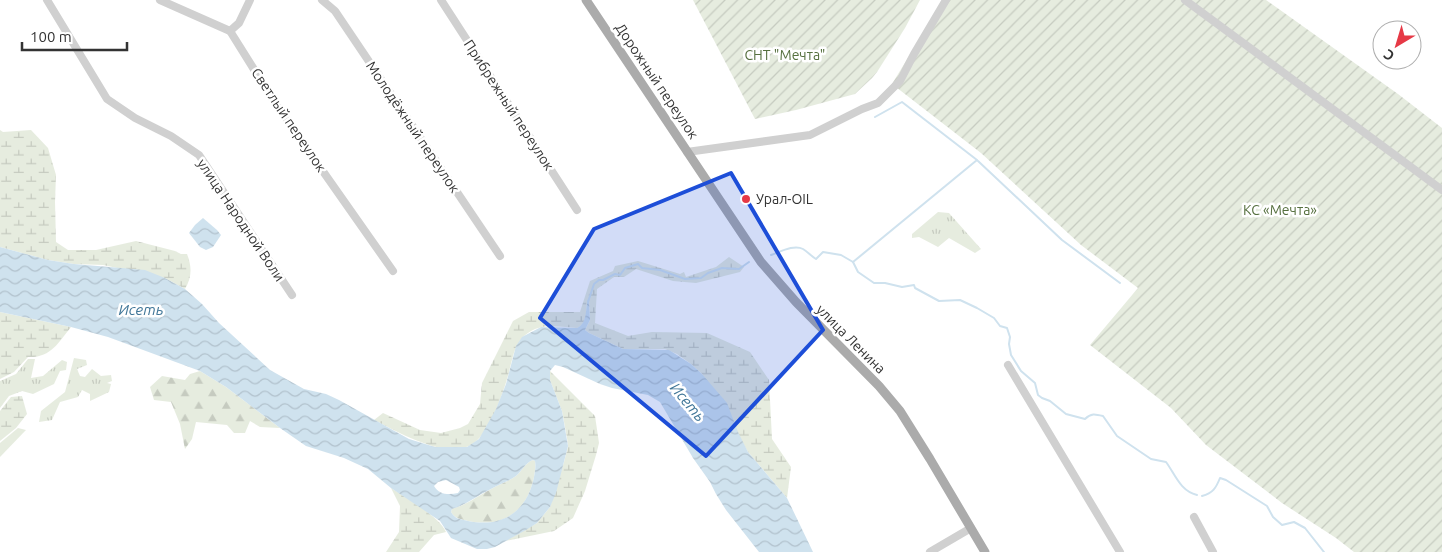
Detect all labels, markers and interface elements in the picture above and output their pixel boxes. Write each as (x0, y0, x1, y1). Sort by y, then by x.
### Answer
scale bar (22, 20, 128, 52)
street label: Дорожный переулок (612, 20, 702, 142)
north arrow (1372, 20, 1422, 70)
text: 100 m (30, 28, 72, 45)
street label: Прибрежный переулок (461, 37, 557, 173)
text: С (1381, 46, 1397, 64)
park label: СНТ "Мечта" (745, 47, 825, 63)
street label: Молодёжный переулок (363, 58, 463, 196)
street label: Светлый переулок (248, 65, 330, 175)
street label: улица Народной Воли (194, 156, 288, 284)
place label: Урал-OIL (756, 191, 813, 207)
marker: Урал-OIL (740, 193, 752, 205)
park label: КС «Мечта» (1243, 202, 1317, 218)
water label: Исеть (119, 301, 163, 318)
street label: улица Ленина (813, 301, 889, 377)
water label: Исеть (667, 379, 709, 425)

